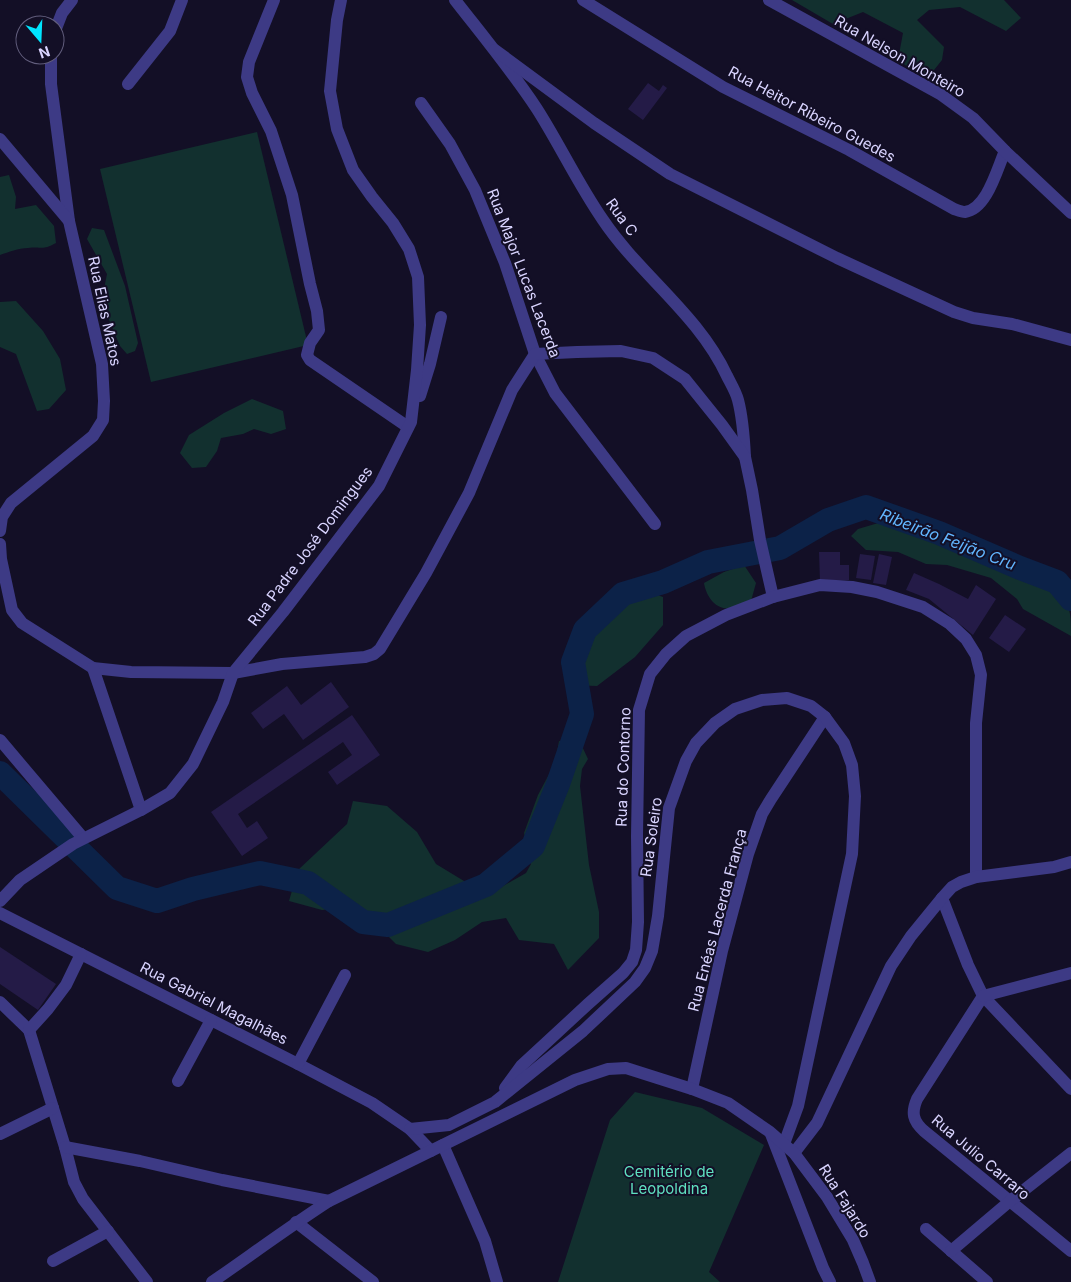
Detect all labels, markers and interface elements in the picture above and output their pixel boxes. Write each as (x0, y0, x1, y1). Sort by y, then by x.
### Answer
street label: Rua Nelson Monteiro (831, 11, 969, 101)
north arrow (15, 15, 65, 65)
text: N (37, 43, 52, 63)
street label: Rua Heitor Ribeiro Guedes (725, 62, 899, 166)
street label: Rua Major Lucas Lacerda (483, 186, 565, 360)
street label: Rua C (602, 194, 642, 240)
street label: Rua Elias Matos (84, 254, 126, 368)
street label: Rua Padre José Domingues (244, 462, 376, 630)
water label: Ribeirão Feijão Cru (877, 504, 1019, 574)
street label: Rua do Contorno (611, 707, 635, 827)
street label: Rua Soleiro (636, 796, 666, 878)
street label: Rua Enéas Lacerda França (683, 827, 751, 1013)
street label: Rua Gabriel Magalhães (137, 957, 291, 1049)
street label: Rua Julio Carraro (928, 1110, 1034, 1204)
street label: Rua Fajardo (815, 1160, 875, 1242)
park label: Cemitério de Leopoldina (624, 1162, 714, 1198)

